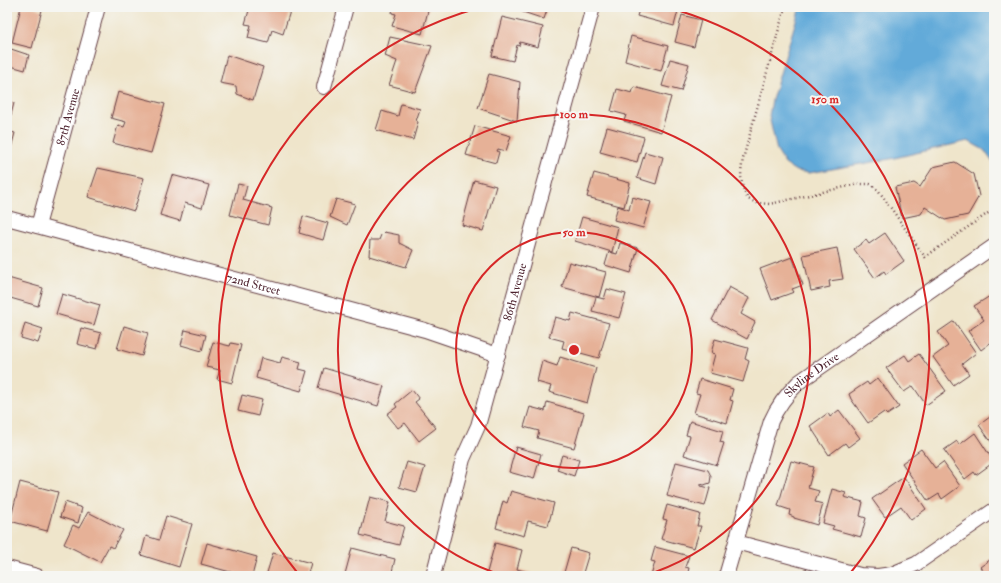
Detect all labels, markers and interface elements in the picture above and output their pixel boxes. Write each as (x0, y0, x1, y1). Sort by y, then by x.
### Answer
street label: 87th Avenue (53, 87, 83, 147)
text: 150 m (811, 92, 839, 107)
text: 100 m (560, 107, 589, 122)
text: 50 m (562, 225, 586, 240)
street label: 86th Avenue (500, 261, 530, 323)
street label: 72nd Street (225, 270, 282, 298)
centre of rings (567, 343, 581, 357)
street label: Skyline Drive (781, 349, 842, 400)

